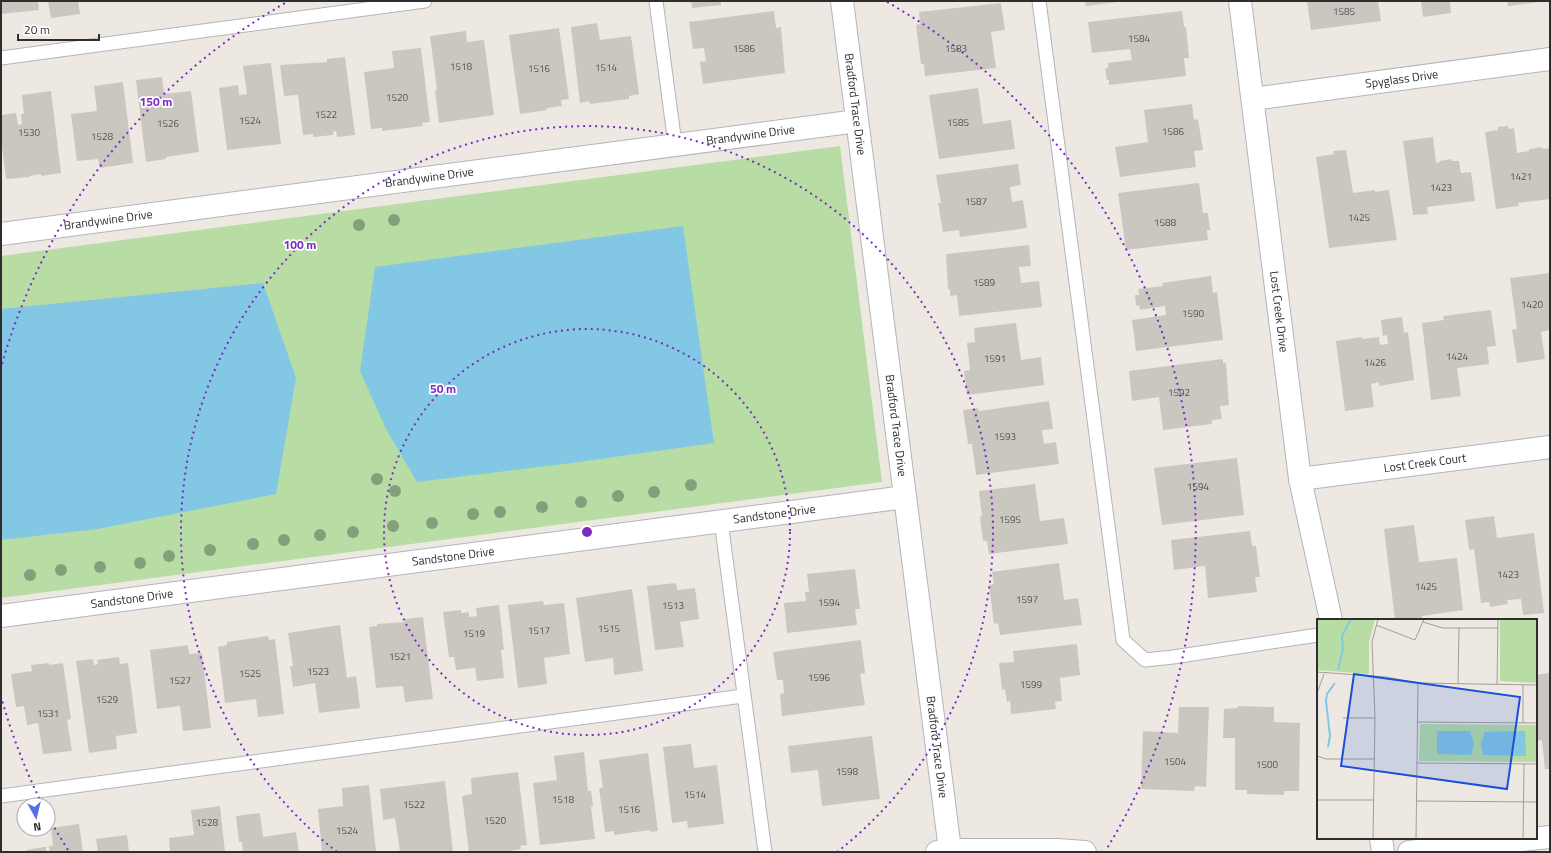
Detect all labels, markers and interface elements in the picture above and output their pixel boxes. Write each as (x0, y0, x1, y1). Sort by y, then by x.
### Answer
house number: 1585 (1333, 4, 1356, 19)
scale bar (18, 16, 99, 42)
text: 20 m (24, 20, 50, 39)
house number: 1584 (1128, 31, 1151, 46)
house number: 1586 (733, 41, 756, 56)
house number: 1583 (945, 41, 967, 56)
street label: Bradford Trace Drive (840, 52, 872, 156)
house number: 1518 (450, 59, 473, 74)
house number: 1514 (595, 60, 618, 75)
house number: 1516 (528, 61, 551, 76)
street label: Spyglass Drive (1364, 64, 1439, 93)
house number: 1520 (386, 90, 409, 105)
text: 150 m (140, 92, 172, 111)
house number: 1522 (315, 107, 337, 122)
house number: 1524 (239, 113, 262, 128)
house number: 1585 (947, 115, 970, 130)
house number: 1526 (157, 116, 180, 131)
street label: Brandywine Drive (705, 119, 796, 150)
house number: 1586 (1162, 124, 1185, 139)
house number: 1530 (18, 125, 41, 140)
house number: 1528 (91, 129, 114, 144)
street label: Brandywine Drive (384, 162, 475, 192)
house number: 1421 (1510, 169, 1532, 184)
house number: 1423 (1430, 180, 1452, 195)
house number: 1587 (965, 194, 987, 209)
street label: Brandywine Drive (62, 204, 154, 235)
house number: 1425 (1348, 210, 1371, 225)
house number: 1588 (1154, 215, 1177, 230)
text: 100 m (284, 235, 316, 254)
street label: Lost Creek Drive (1265, 270, 1294, 353)
house number: 1589 (973, 275, 996, 290)
house number: 1420 (1521, 297, 1544, 312)
house number: 1590 (1182, 306, 1205, 321)
house number: 1424 (1446, 349, 1469, 364)
house number: 1591 (984, 351, 1006, 366)
house number: 1426 (1364, 355, 1387, 370)
street label: Bradford Trace Drive (881, 373, 912, 478)
text: 50 m (430, 379, 456, 398)
house number: 1592 (1168, 385, 1190, 400)
house number: 1593 (994, 429, 1016, 444)
street label: Lost Creek Court (1383, 448, 1468, 477)
house number: 1594 (1187, 479, 1210, 494)
street label: Sandstone Drive (732, 499, 817, 529)
house number: 1595 (999, 512, 1022, 527)
centre of rings (580, 525, 594, 539)
street label: Sandstone Drive (411, 541, 495, 571)
house number: 1423 (1497, 567, 1519, 582)
house number: 1425 (1415, 579, 1438, 594)
street label: Sandstone Drive (89, 583, 174, 613)
house number: 1597 (1016, 592, 1038, 607)
house number: 1594 (818, 595, 841, 610)
house number: 1513 (662, 598, 684, 613)
inset map (1317, 619, 1537, 839)
house number: 1515 (598, 621, 621, 636)
house number: 1517 (528, 623, 550, 638)
house number: 1519 (463, 626, 486, 641)
house number: 1521 (389, 649, 411, 664)
house number: 1523 (307, 664, 329, 679)
house number: 1525 (239, 666, 262, 681)
house number: 1596 (808, 670, 831, 685)
house number: 1527 (169, 673, 191, 688)
house number: 1599 (1020, 677, 1043, 692)
house number: 1529 (96, 692, 119, 707)
street label: Bradford Trace Drive (921, 695, 953, 799)
house number: 1531 (37, 706, 59, 721)
house number: 1504 (1164, 754, 1187, 769)
house number: 1500 (1256, 757, 1279, 772)
house number: 1598 (836, 764, 859, 779)
house number: 1514 (684, 787, 707, 802)
house number: 1518 (552, 792, 575, 807)
north arrow (16, 797, 56, 837)
house number: 1522 (403, 797, 425, 812)
house number: 1516 (618, 802, 641, 817)
house number: 1520 (484, 813, 507, 828)
house number: 1528 (196, 815, 219, 830)
text: N (33, 818, 42, 835)
house number: 1524 (336, 823, 359, 838)

